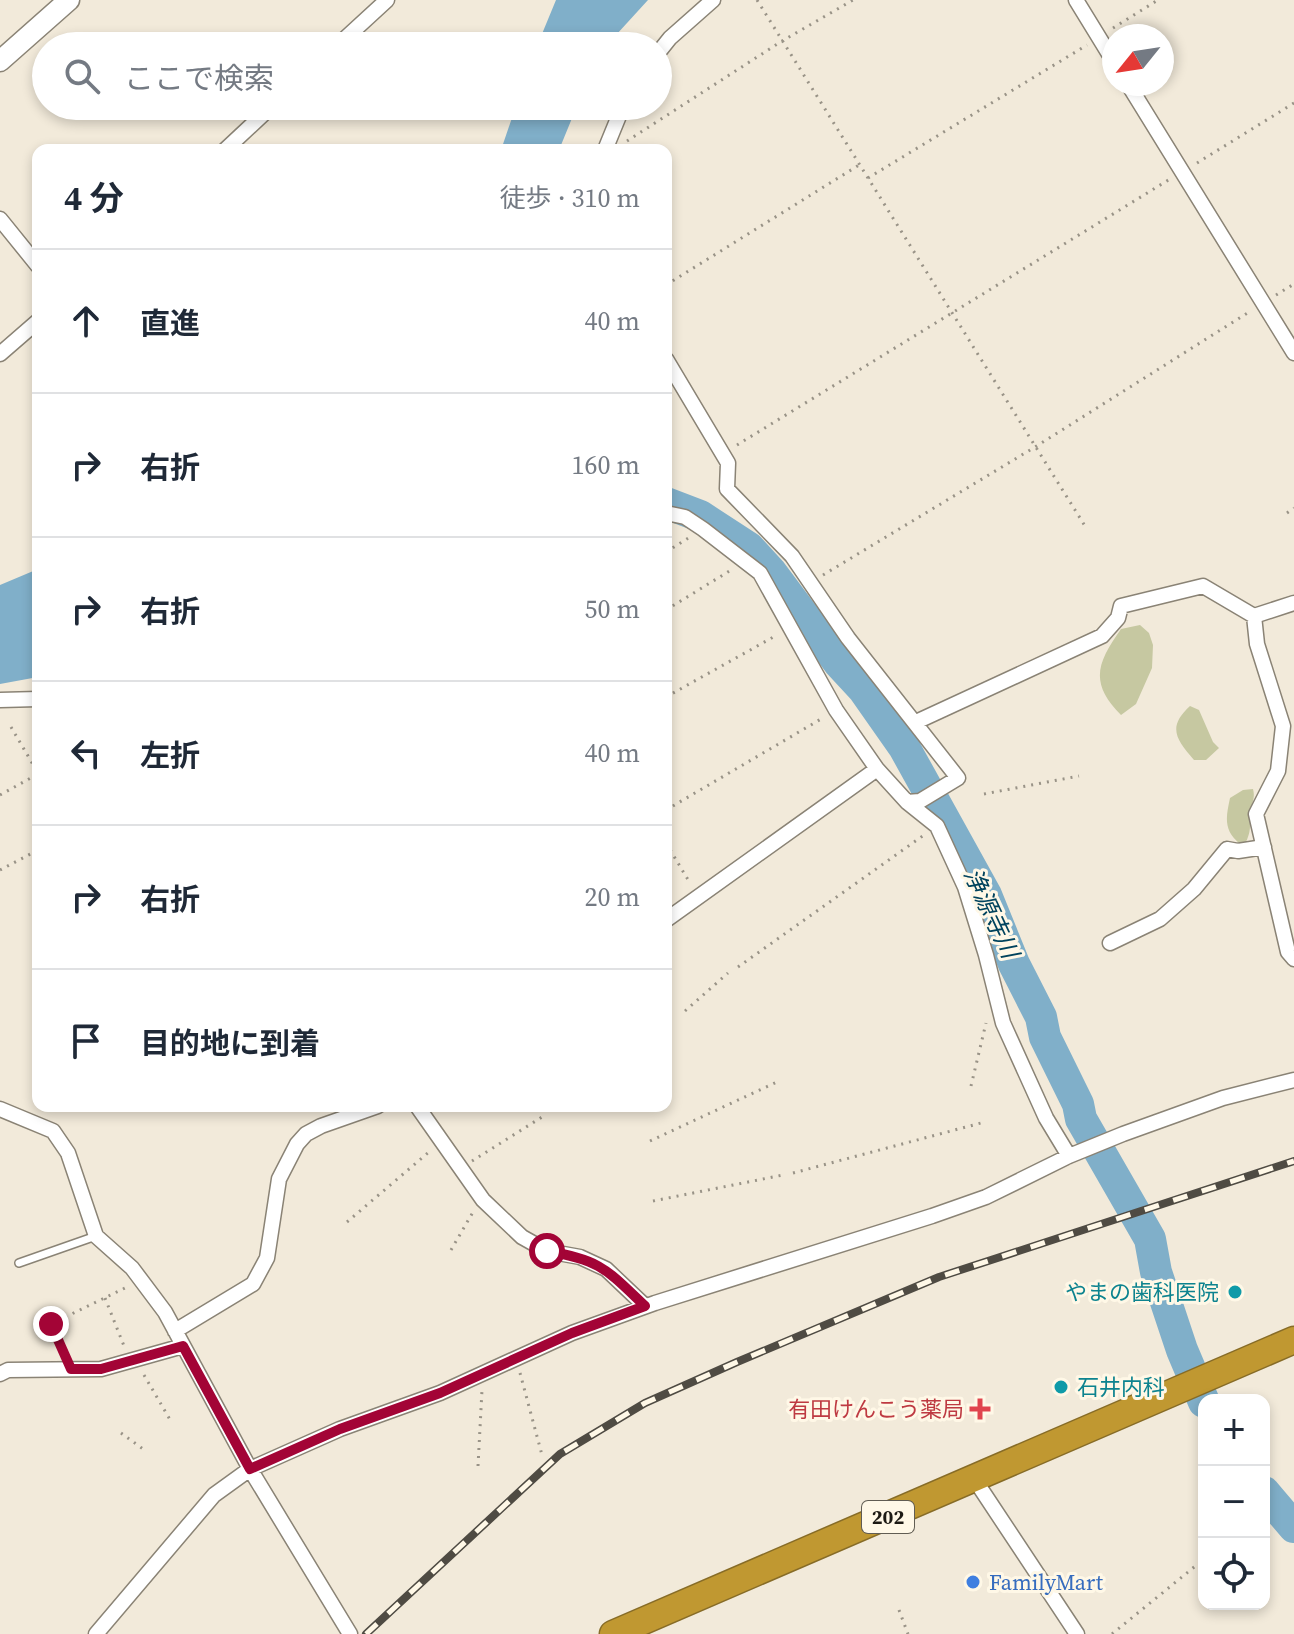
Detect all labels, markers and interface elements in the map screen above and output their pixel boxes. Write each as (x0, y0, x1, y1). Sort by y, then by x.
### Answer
north arrow (1102, 24, 1174, 96)
search box (32, 32, 672, 120)
icon: search (60, 54, 104, 98)
text: ここで検索 (124, 58, 274, 99)
text: 4 分 (64, 175, 124, 221)
text: 徒歩 · 310 m (500, 180, 640, 216)
icon: ahead (64, 299, 108, 343)
text: 直進 (140, 303, 200, 344)
text: 40 m (585, 303, 640, 339)
icon: right (64, 443, 108, 487)
text: 右折 (140, 447, 200, 488)
text: 160 m (572, 447, 640, 483)
icon: right (64, 587, 108, 631)
text: 右折 (140, 591, 200, 632)
text: 50 m (585, 591, 640, 627)
icon: left (64, 731, 108, 775)
text: 左折 (140, 735, 200, 776)
text: 40 m (585, 735, 640, 771)
water label: 浄源寺川 (956, 862, 1028, 966)
icon: right (64, 875, 108, 919)
text: 右折 (140, 879, 200, 920)
text: 20 m (585, 879, 640, 915)
icon: arrive (64, 1019, 108, 1063)
text: 目的地に到着 (140, 1023, 320, 1064)
route start (529, 1233, 565, 1269)
place label: やまの歯科医院 (1065, 1277, 1219, 1307)
marker: やまの歯科医院 (1226, 1283, 1244, 1301)
route end (33, 1306, 69, 1342)
place label: 石井内科 (1077, 1372, 1165, 1402)
marker: 石井内科 (1052, 1378, 1070, 1396)
place label: 有田けんこう薬局 (788, 1394, 964, 1424)
map controls (1198, 1394, 1270, 1610)
button: + (1198, 1394, 1270, 1466)
marker: 有田けんこう薬局 (971, 1400, 989, 1418)
button: − (1198, 1466, 1270, 1538)
road number: 202 (862, 1501, 914, 1533)
button: locate (1198, 1538, 1270, 1610)
place label: FamilyMart (989, 1567, 1104, 1597)
marker: FamilyMart (964, 1573, 982, 1591)

